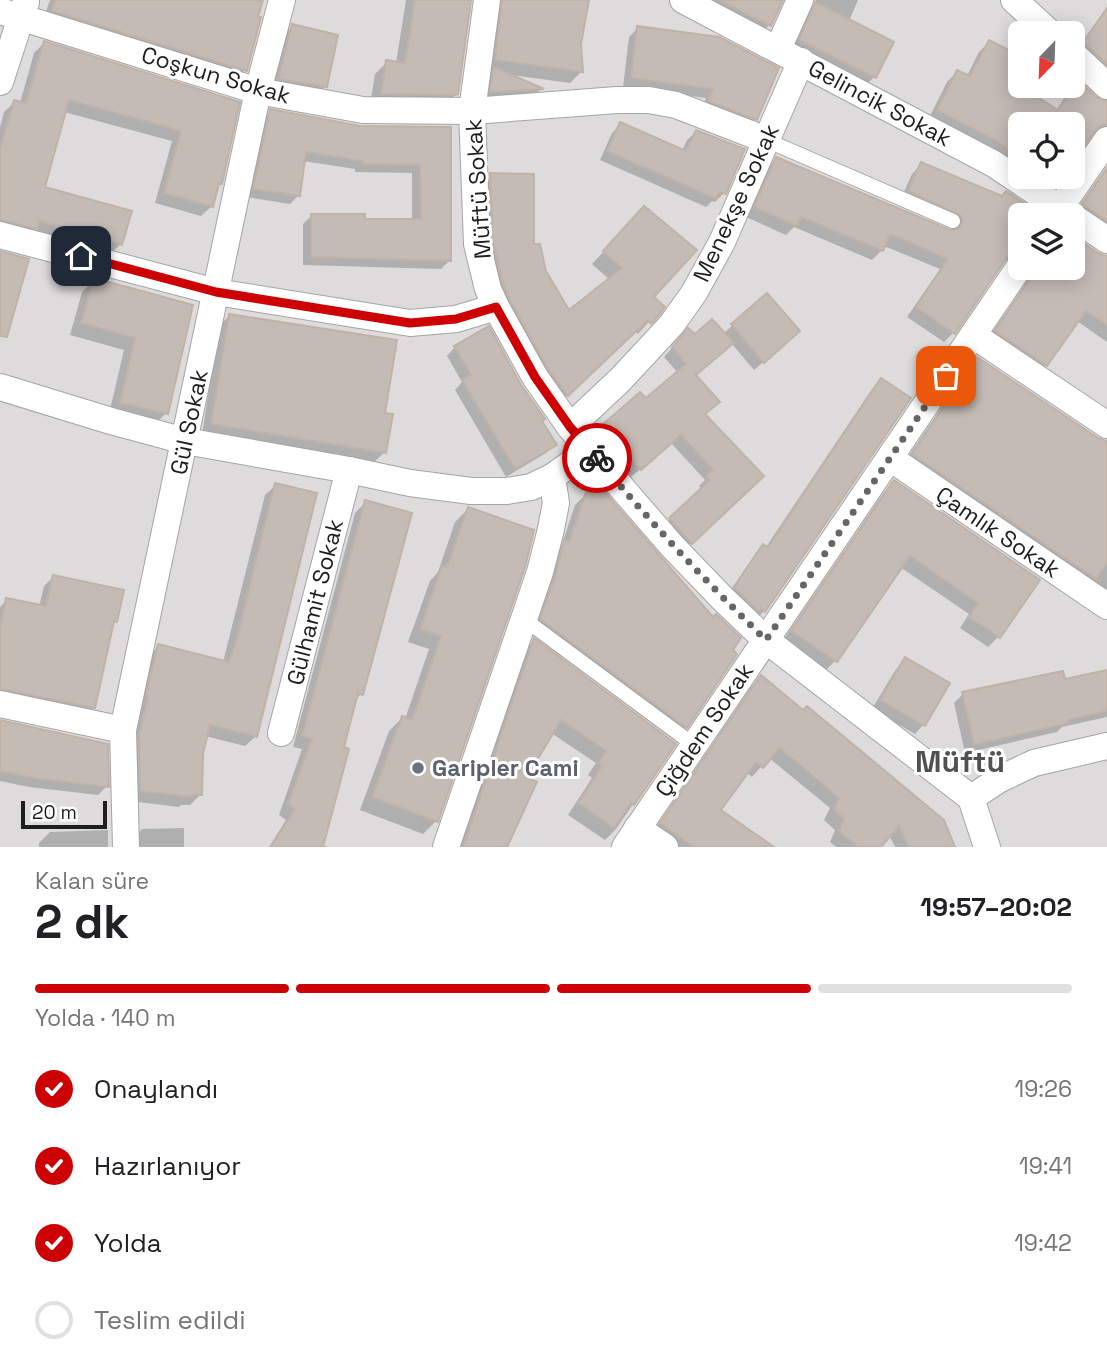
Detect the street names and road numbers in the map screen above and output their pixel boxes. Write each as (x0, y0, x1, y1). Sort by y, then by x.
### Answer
street label: Coşkun Sokak (138, 39, 294, 111)
street label: Gelincik Sokak (803, 53, 957, 153)
street label: Müftü Sokak (458, 118, 498, 260)
street label: Menekşe Sokak (686, 119, 786, 287)
street label: Gül Sokak (163, 367, 215, 477)
street label: Çamlık Sokak (930, 479, 1066, 585)
street label: Gülhamit Sokak (280, 516, 350, 688)
street label: Çiğdem Sokak (648, 657, 760, 803)

